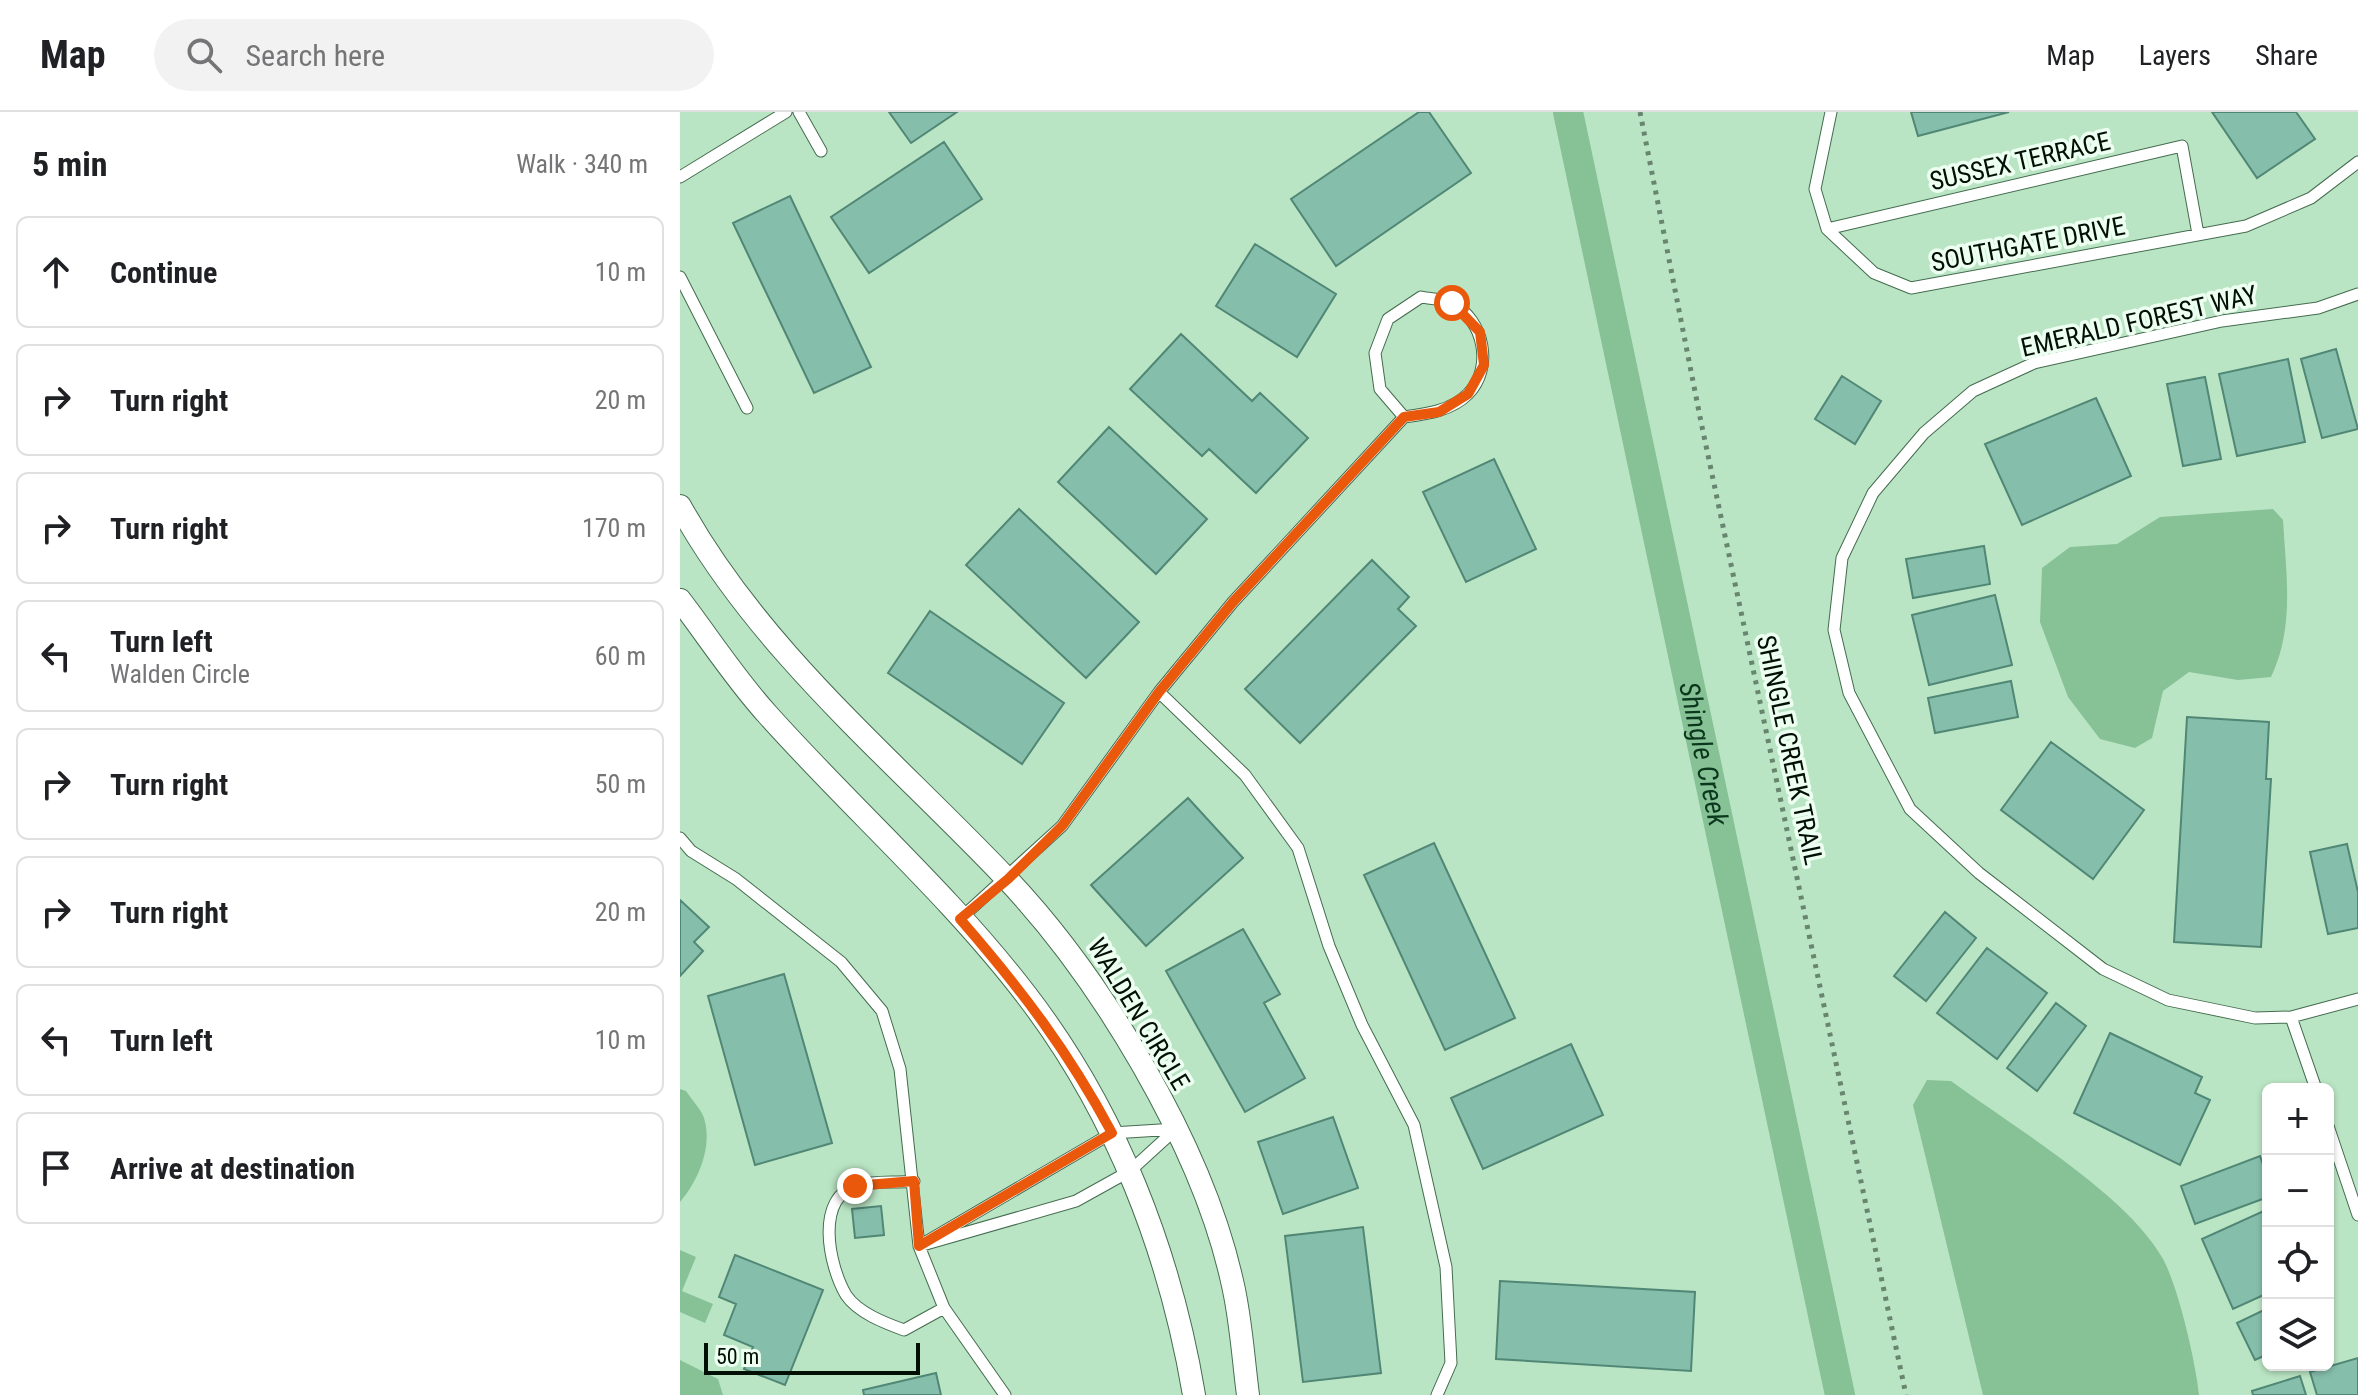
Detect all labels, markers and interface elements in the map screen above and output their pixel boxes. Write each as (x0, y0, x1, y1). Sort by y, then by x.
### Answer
search box (154, 19, 714, 91)
text: Map (40, 33, 106, 77)
icon: search (182, 33, 226, 77)
text: Search here (246, 38, 385, 73)
text: Map (2046, 39, 2095, 72)
text: Layers (2139, 39, 2211, 72)
text: Share (2255, 39, 2318, 72)
street label: SUSSEX TERRACE (1927, 126, 2113, 196)
text: 5 min (32, 144, 108, 184)
text: Walk · 340 m (516, 149, 648, 179)
street label: SOUTHGATE DRIVE (1928, 210, 2128, 278)
icon: ahead (34, 250, 78, 294)
text: Continue (110, 255, 217, 290)
text: 10 m (595, 257, 646, 287)
street label: EMERALD FOREST WAY (2018, 279, 2260, 363)
route start (1434, 285, 1470, 321)
icon: right (34, 378, 78, 422)
text: Turn right (110, 383, 228, 418)
text: 20 m (595, 385, 646, 415)
icon: right (34, 506, 78, 550)
text: Turn right (110, 511, 228, 546)
text: 170 m (582, 513, 646, 543)
text: Turn left (110, 624, 213, 659)
street label: SHINGLE CREEK TRAIL (1751, 632, 1829, 868)
icon: left (34, 634, 78, 678)
text: 60 m (595, 641, 646, 671)
text: Walden Circle (110, 659, 250, 689)
water label: Shingle Creek (1672, 679, 1735, 830)
icon: right (34, 762, 78, 806)
text: Turn right (110, 767, 228, 802)
text: 50 m (595, 769, 646, 799)
icon: right (34, 890, 78, 934)
text: Turn right (110, 895, 228, 930)
text: 20 m (595, 897, 646, 927)
street label: WALDEN CIRCLE (1082, 933, 1196, 1095)
icon: left (34, 1018, 78, 1062)
text: Turn left (110, 1023, 213, 1058)
text: 10 m (595, 1025, 646, 1055)
map controls (2262, 1083, 2334, 1371)
button: + (2262, 1083, 2334, 1155)
icon: arrive (34, 1146, 78, 1190)
text: Arrive at destination (110, 1151, 355, 1186)
button: − (2262, 1155, 2334, 1227)
route end (837, 1168, 873, 1204)
button: locate (2262, 1227, 2334, 1299)
button: layers (2262, 1299, 2334, 1371)
scale bar (704, 1339, 920, 1375)
text: 50 m (716, 1344, 759, 1369)

